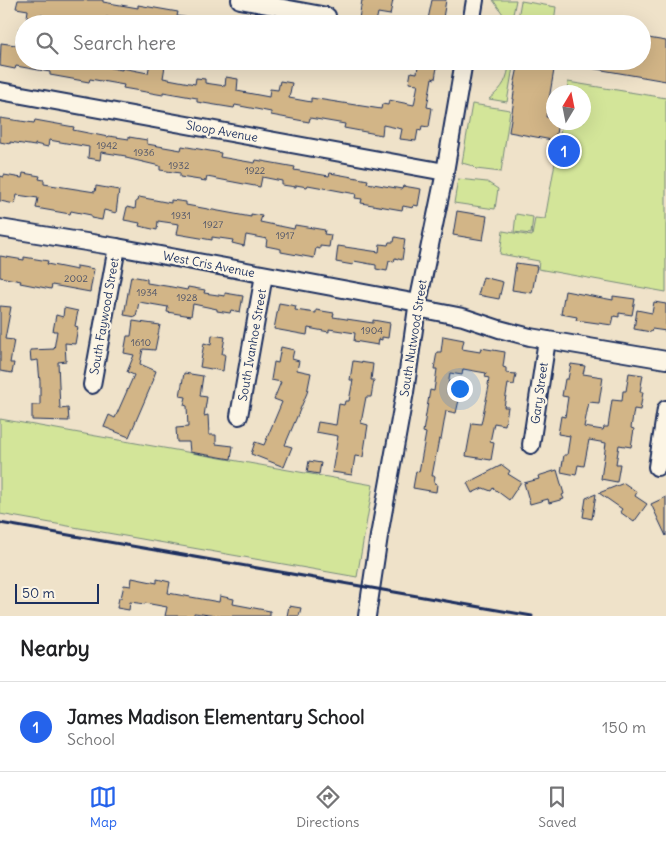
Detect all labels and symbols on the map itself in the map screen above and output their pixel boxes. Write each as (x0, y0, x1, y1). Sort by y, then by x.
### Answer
north arrow (546, 85, 591, 130)
street label: Sloop Avenue (185, 117, 259, 145)
pin: 1 (548, 132, 580, 170)
house number: 1942 (97, 139, 118, 152)
house number: 1936 (133, 146, 155, 159)
house number: 1932 (169, 159, 190, 172)
house number: 1922 (245, 164, 266, 177)
house number: 1931 (171, 209, 191, 222)
house number: 1927 (203, 218, 223, 231)
house number: 1917 (276, 229, 294, 242)
street label: West Cris Avenue (162, 248, 256, 280)
street label: South Faywood Street (86, 256, 122, 376)
house number: 2002 (64, 272, 89, 285)
street label: South Nutwood Street (396, 278, 430, 398)
house number: 1934 (136, 286, 158, 299)
street label: South Ivanhoe Street (235, 288, 269, 402)
house number: 1928 (177, 291, 198, 304)
house number: 1904 (361, 324, 383, 337)
house number: 1610 (131, 336, 151, 349)
street label: Gary Street (527, 361, 551, 425)
your location (447, 376, 473, 402)
scale bar (15, 581, 99, 604)

